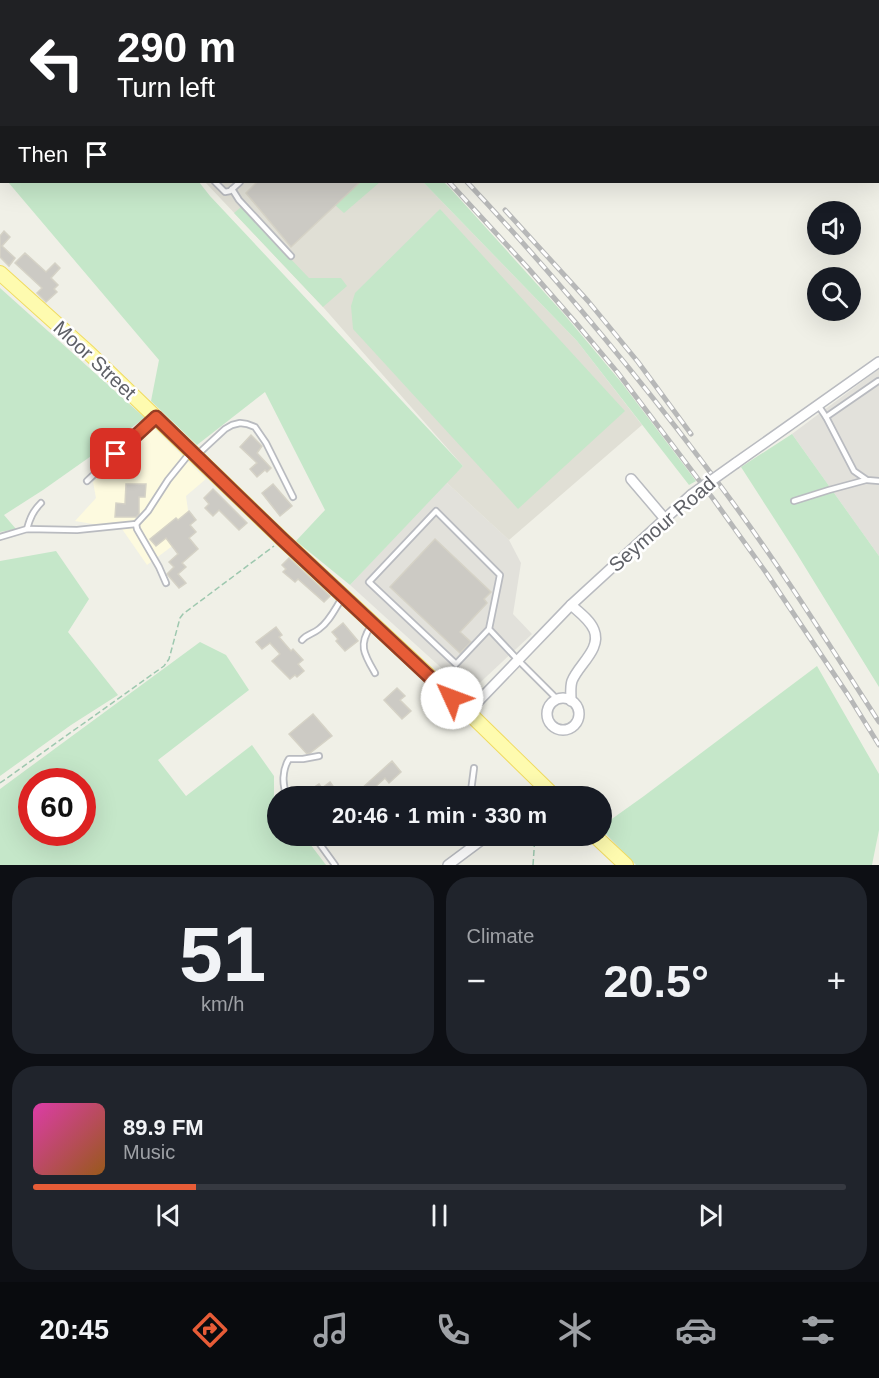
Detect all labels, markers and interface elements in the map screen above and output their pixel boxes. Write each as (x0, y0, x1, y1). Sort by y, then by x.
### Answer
icon: left (18, 24, 96, 102)
text: 290 m (117, 24, 236, 71)
text: Turn left (117, 73, 215, 103)
icon: arrive (80, 138, 113, 171)
text: Then (18, 142, 68, 167)
map controls (807, 201, 861, 321)
button: sound (807, 201, 861, 255)
button: search (807, 267, 861, 321)
street label: Moor Street (49, 316, 141, 404)
pin (90, 428, 141, 479)
icon: arrive (99, 437, 132, 470)
street label: Seymour Road (604, 472, 720, 576)
position arrow (420, 666, 484, 730)
speed limit sign: 60 (18, 768, 96, 846)
text: 20:46 · 1 min · 330 m (332, 803, 547, 828)
text: 51 (179, 910, 266, 998)
text: Climate (467, 925, 534, 947)
text: 20.5° (603, 956, 709, 1007)
text: − (467, 962, 486, 999)
text: + (827, 962, 846, 999)
text: km/h (201, 993, 244, 1015)
text: 89.9 FM (123, 1115, 204, 1140)
text: Music (123, 1141, 175, 1163)
icon: previous (152, 1199, 185, 1232)
icon: pause (423, 1199, 456, 1232)
icon: next (694, 1199, 727, 1232)
icon: directions (189, 1309, 231, 1351)
icon: music (310, 1309, 352, 1351)
icon: phone (432, 1309, 474, 1351)
icon: climate (554, 1309, 596, 1351)
icon: car (675, 1309, 717, 1351)
icon: filters (797, 1309, 839, 1351)
text: 20:45 (40, 1315, 109, 1345)

